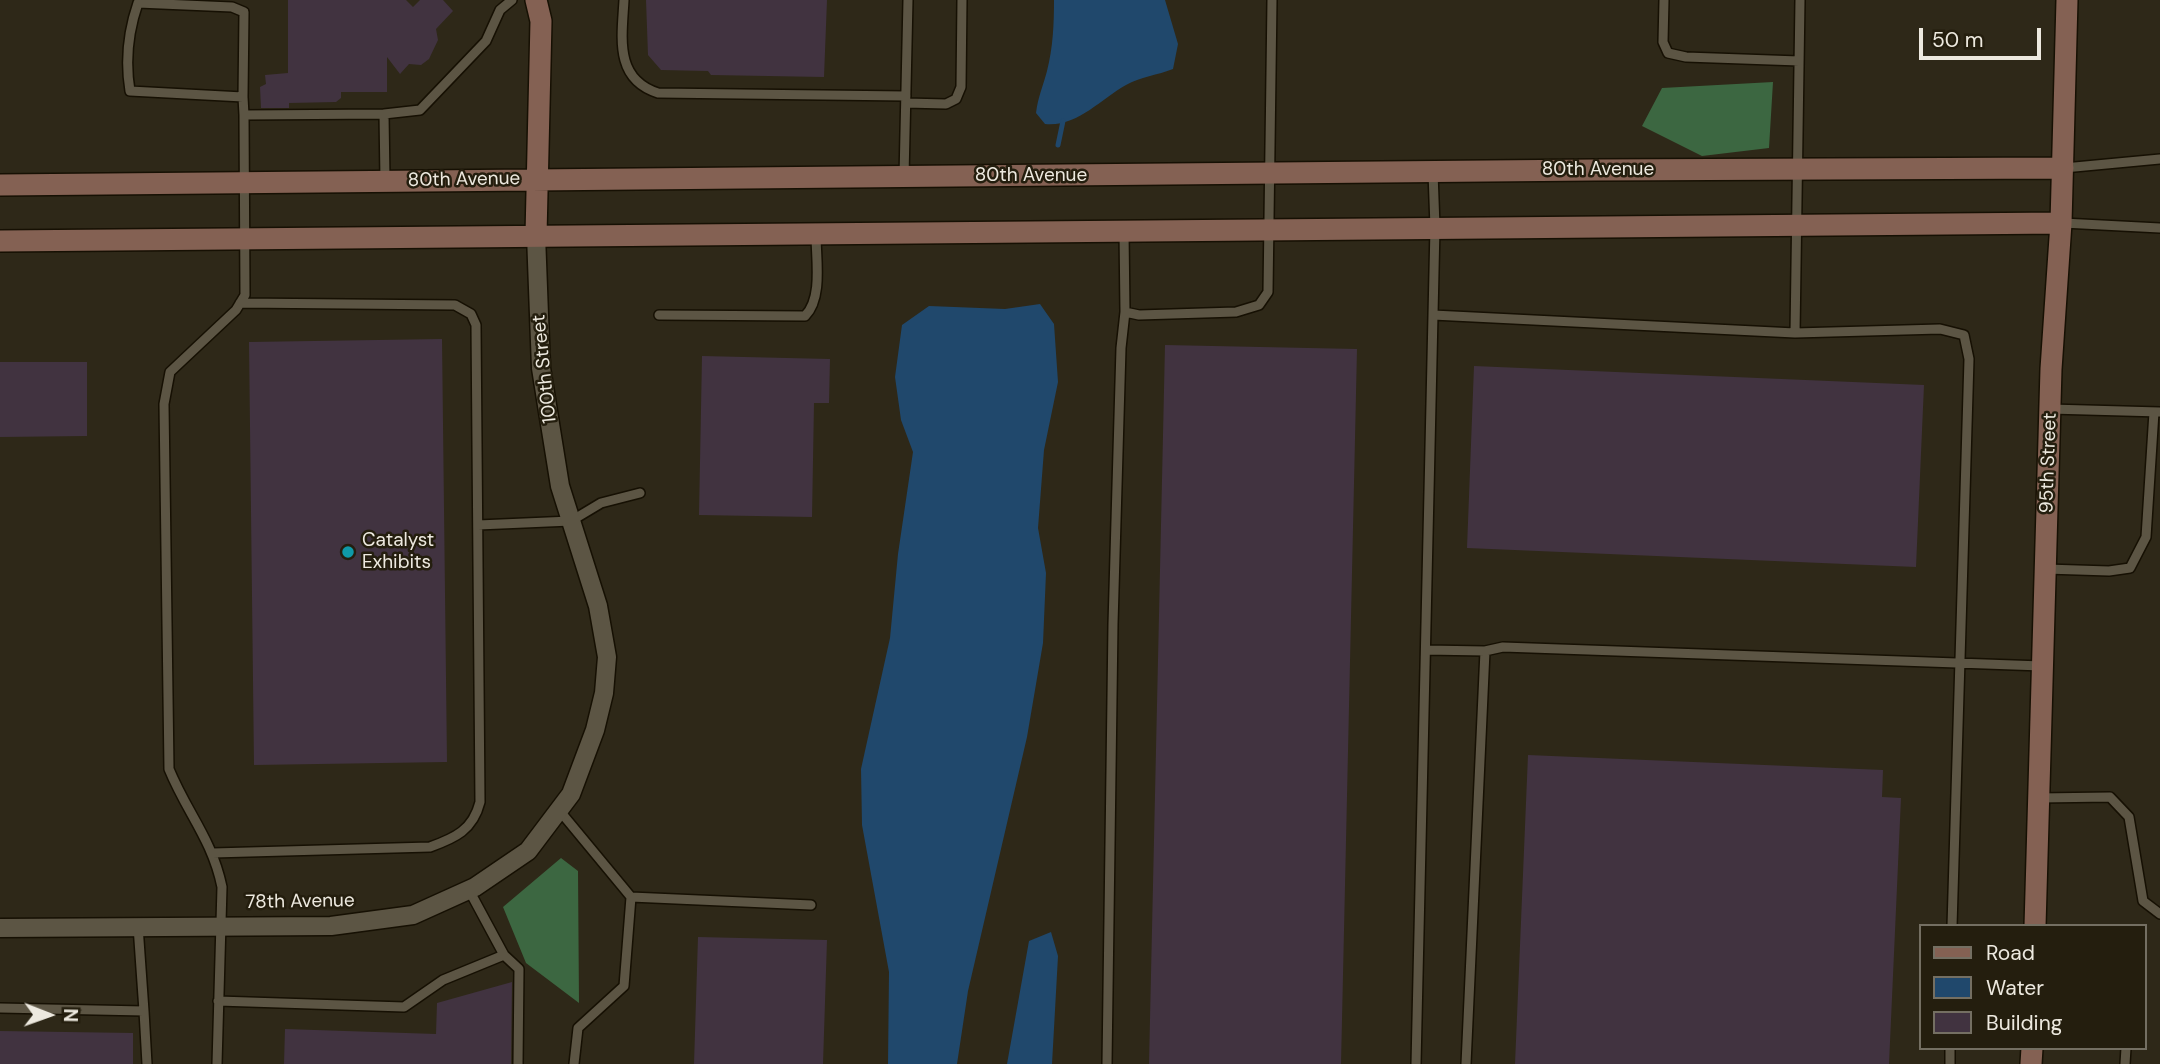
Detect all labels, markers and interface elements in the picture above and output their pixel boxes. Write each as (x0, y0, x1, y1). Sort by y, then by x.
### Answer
scale bar (1922, 14, 2044, 58)
text: 50 m (1932, 26, 1983, 54)
street label: 80th Avenue (1542, 159, 1654, 181)
street label: 80th Avenue (975, 165, 1087, 187)
street label: 80th Avenue (408, 168, 520, 192)
street label: 100th Street (528, 314, 562, 424)
street label: 95th Street (2036, 412, 2062, 514)
place label: Catalyst Exhibits (362, 530, 434, 574)
marker: Catalyst Exhibits (340, 544, 356, 560)
street label: 78th Avenue (245, 890, 355, 914)
legend (1918, 924, 2146, 1050)
text: Road (1986, 939, 2035, 967)
text: Water (1986, 974, 2044, 1002)
north arrow (14, 980, 84, 1050)
text: N (58, 1008, 83, 1023)
text: Building (1986, 1009, 2062, 1037)

